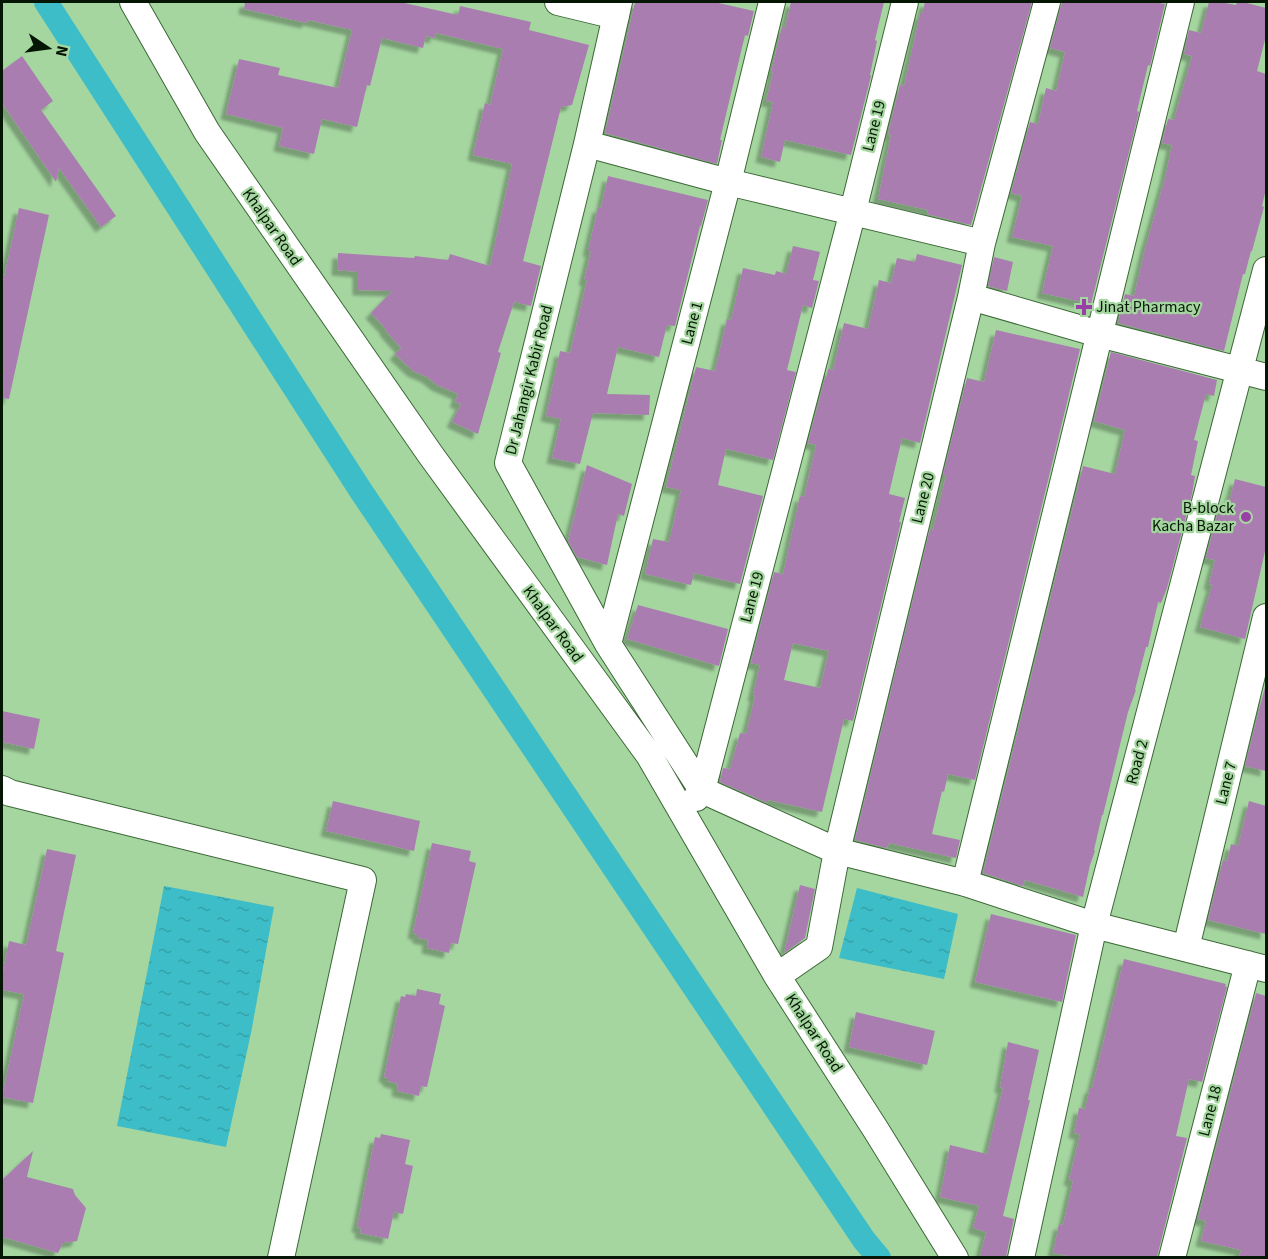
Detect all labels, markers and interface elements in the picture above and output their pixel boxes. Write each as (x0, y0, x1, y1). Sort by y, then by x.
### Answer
north arrow (18, 18, 78, 78)
text: N (50, 43, 74, 59)
street label: Lane 19 (857, 98, 891, 154)
street label: Khalpar Road (237, 184, 307, 270)
place label: Jinat Pharmacy (1096, 296, 1201, 318)
street label: Lane 1 (676, 299, 708, 347)
marker: Jinat Pharmacy (1077, 300, 1091, 314)
street label: Dr Jahangir Kabir Road (500, 303, 558, 457)
street label: Lane 20 (906, 470, 940, 526)
place label: B-block Kacha Bazar (1152, 497, 1234, 537)
marker: B-block Kacha Bazar (1239, 510, 1253, 524)
street label: Lane 19 (735, 569, 769, 625)
street label: Khalpar Road (518, 581, 588, 667)
street label: Road 2 (1120, 737, 1154, 787)
street label: Lane 7 (1210, 759, 1242, 807)
street label: Khalpar Road (780, 989, 848, 1077)
street label: Lane 18 (1193, 1083, 1227, 1139)

